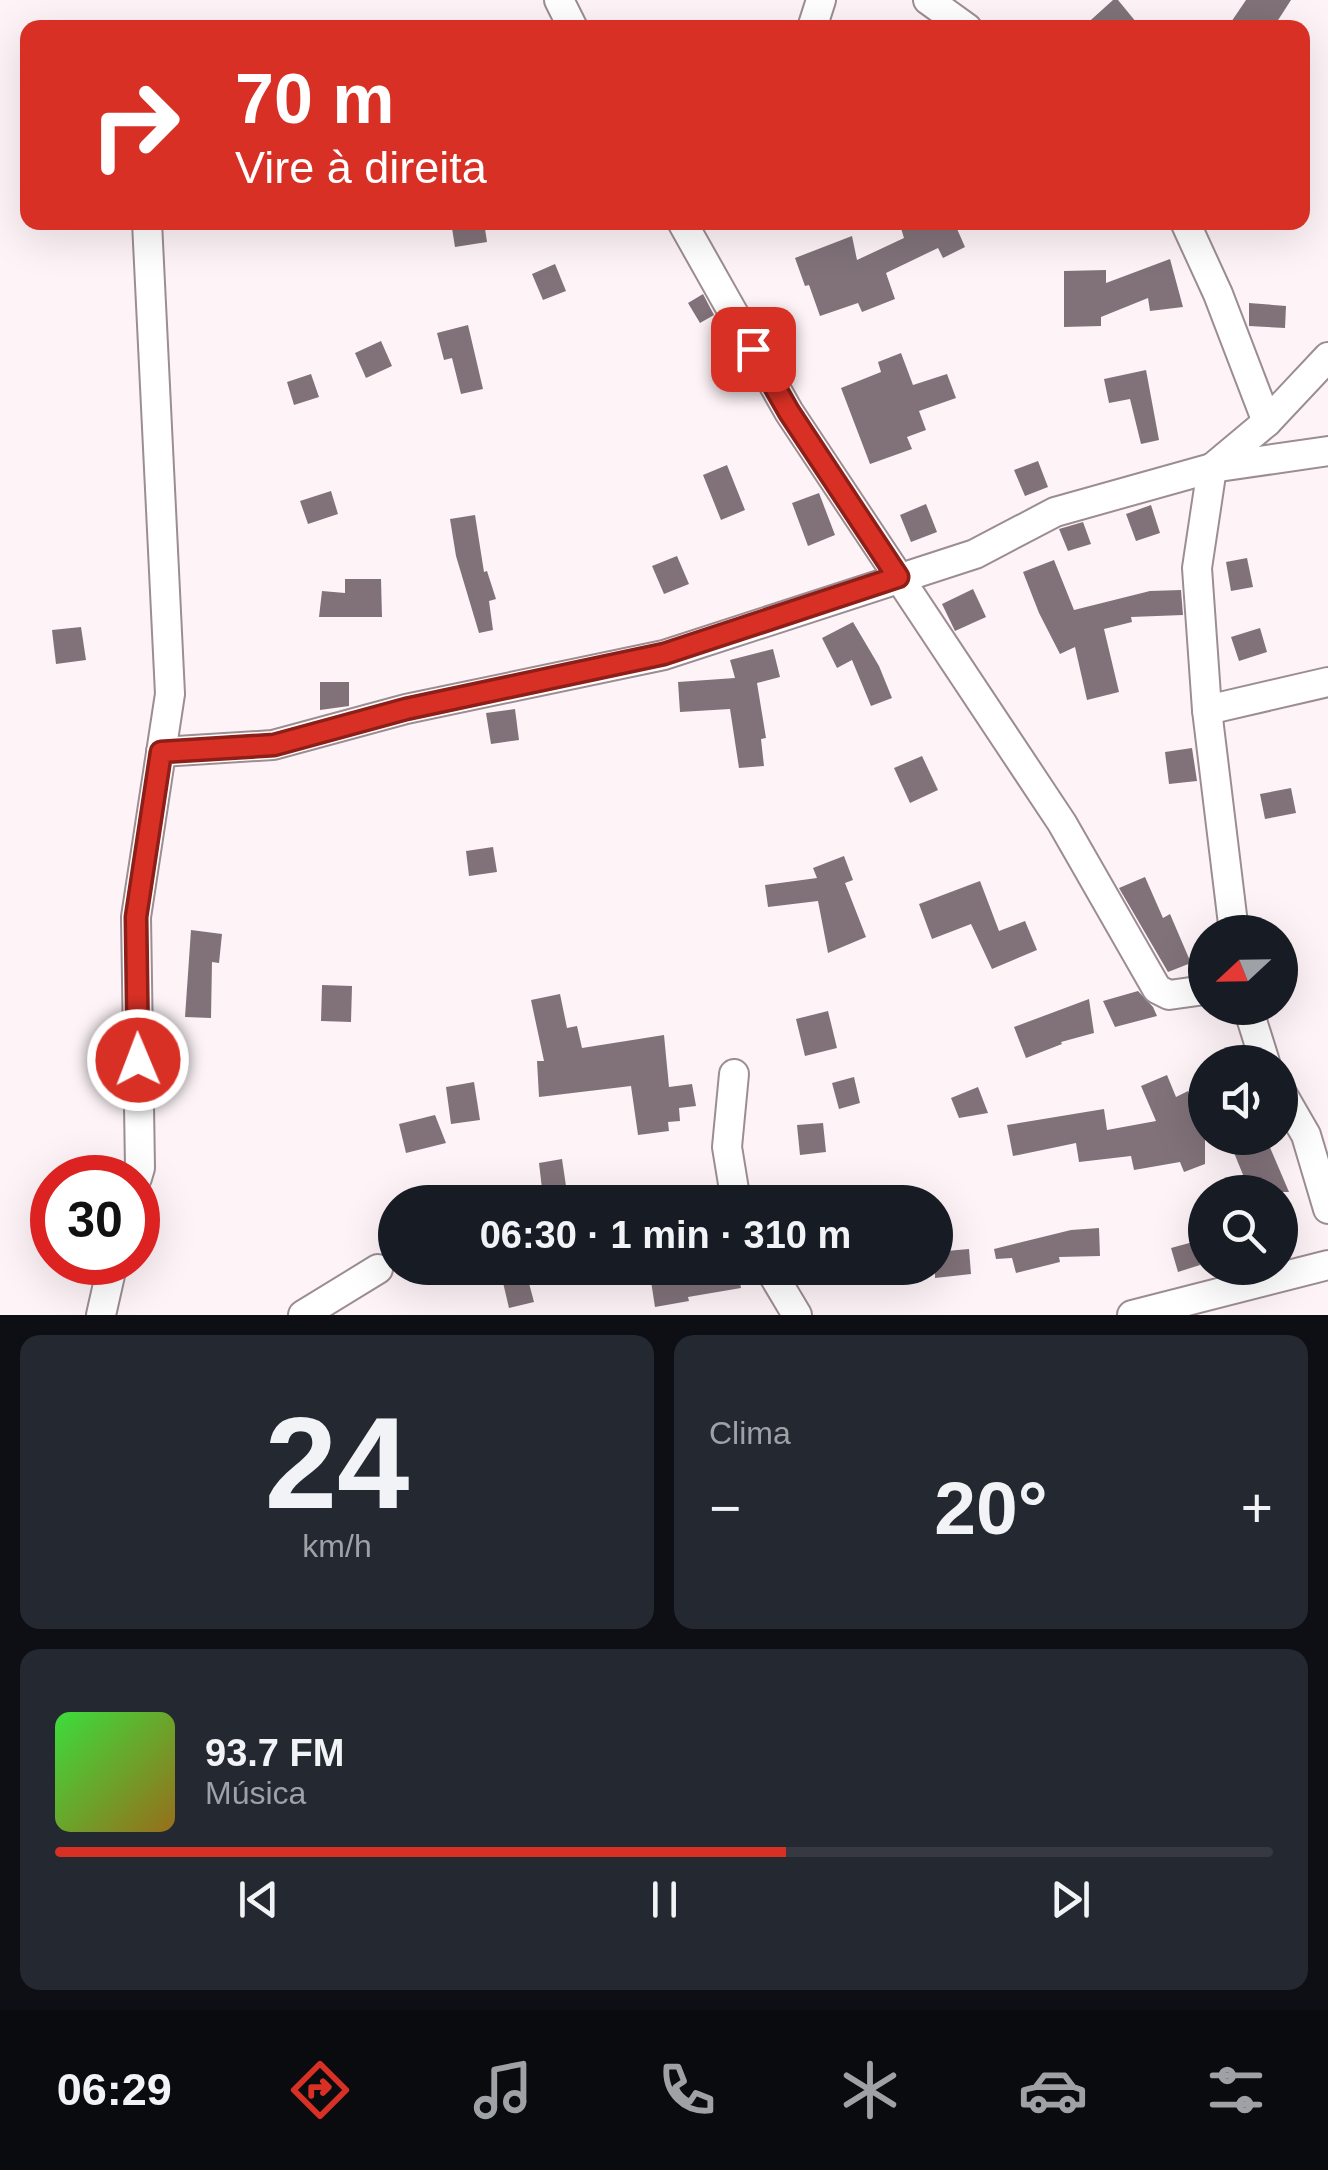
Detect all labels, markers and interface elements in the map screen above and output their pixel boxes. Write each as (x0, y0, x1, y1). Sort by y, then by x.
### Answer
icon: right (70, 60, 200, 190)
text: 70 m (235, 60, 395, 138)
text: Vire à direita (235, 142, 487, 193)
pin (711, 307, 796, 392)
icon: arrive (726, 322, 781, 377)
north arrow (1188, 915, 1298, 1025)
map controls (1188, 915, 1298, 1285)
position arrow (86, 1008, 190, 1112)
button: sound (1188, 1045, 1298, 1155)
speed limit sign: 30 (30, 1155, 160, 1285)
button: search (1188, 1175, 1298, 1285)
text: 06:30 · 1 min · 310 m (480, 1214, 851, 1256)
text: 24 (265, 1390, 409, 1536)
text: Clima (709, 1415, 791, 1451)
text: 20° (934, 1466, 1048, 1550)
text: − (709, 1477, 741, 1539)
text: + (1241, 1477, 1273, 1539)
text: km/h (302, 1528, 372, 1564)
text: 93.7 FM (205, 1732, 344, 1774)
text: Música (205, 1775, 306, 1811)
icon: previous (231, 1872, 286, 1927)
icon: pause (637, 1872, 692, 1927)
icon: next (1043, 1872, 1098, 1927)
icon: directions (285, 2055, 355, 2125)
icon: music (468, 2055, 538, 2125)
icon: phone (652, 2055, 722, 2125)
icon: climate (835, 2055, 905, 2125)
icon: car (1018, 2055, 1088, 2125)
icon: filters (1201, 2055, 1271, 2125)
text: 06:29 (57, 2064, 172, 2115)

